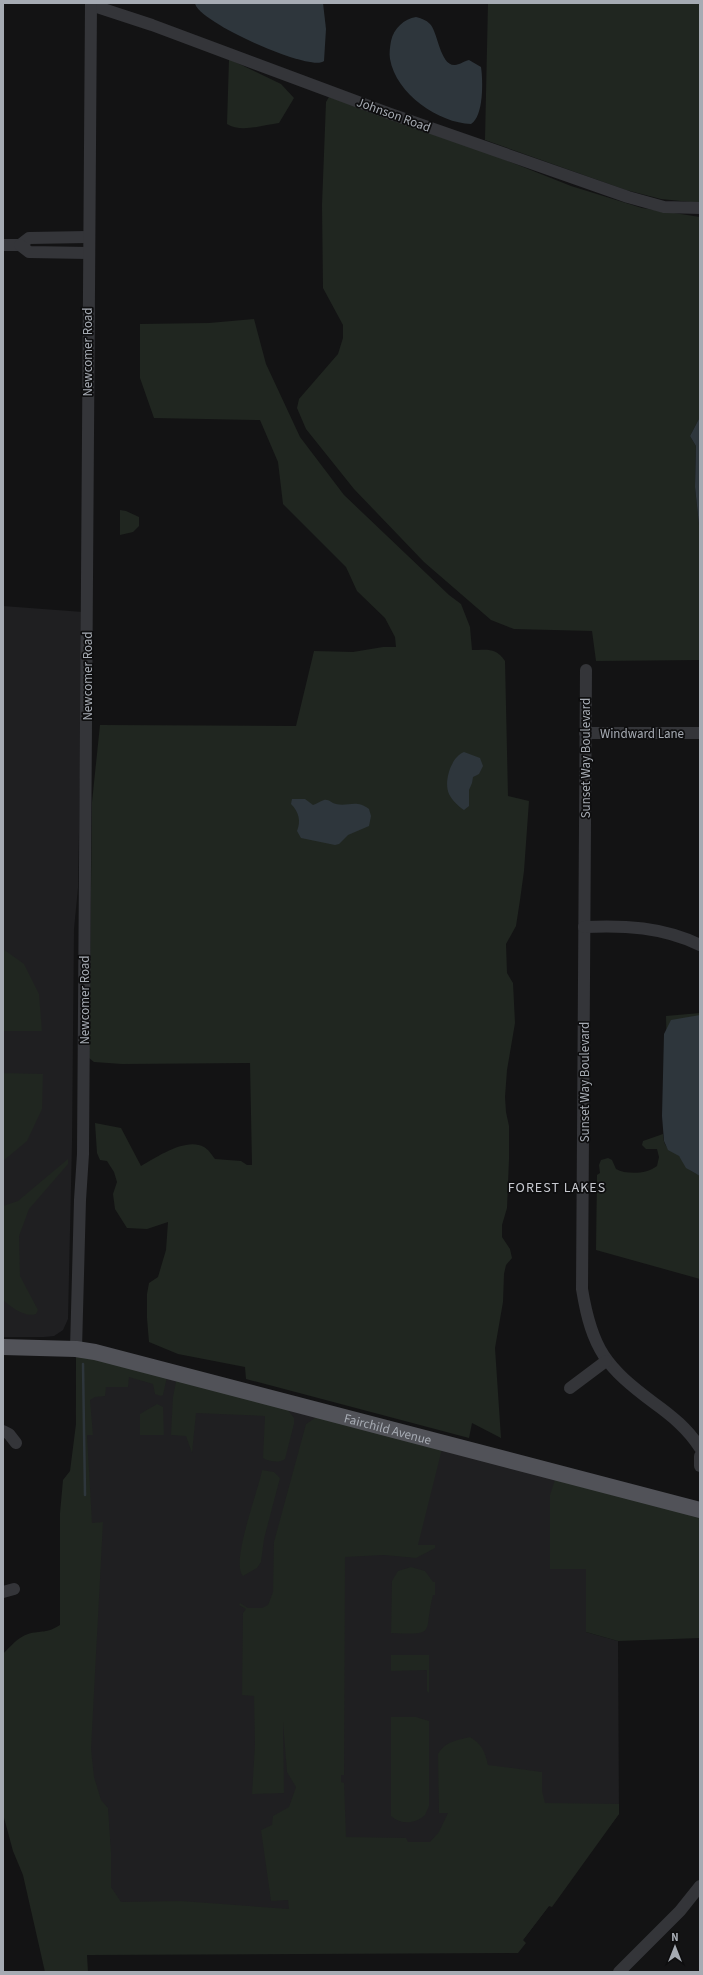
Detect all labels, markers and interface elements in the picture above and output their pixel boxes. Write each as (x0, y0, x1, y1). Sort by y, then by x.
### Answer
street label: Johnson Road (354, 93, 433, 137)
street label: Newcomer Road (79, 307, 97, 397)
street label: Newcomer Road (79, 631, 97, 721)
street label: Sunset Way Boulevard (577, 698, 595, 818)
street label: Windward Lane (600, 725, 684, 743)
street label: Newcomer Road (76, 955, 94, 1045)
street label: Sunset Way Boulevard (576, 1022, 594, 1142)
district label: FOREST LAKES (508, 1178, 606, 1198)
street label: Fairchild Avenue (342, 1409, 433, 1449)
north arrow (655, 1927, 695, 1967)
text: N (671, 1930, 679, 1945)

